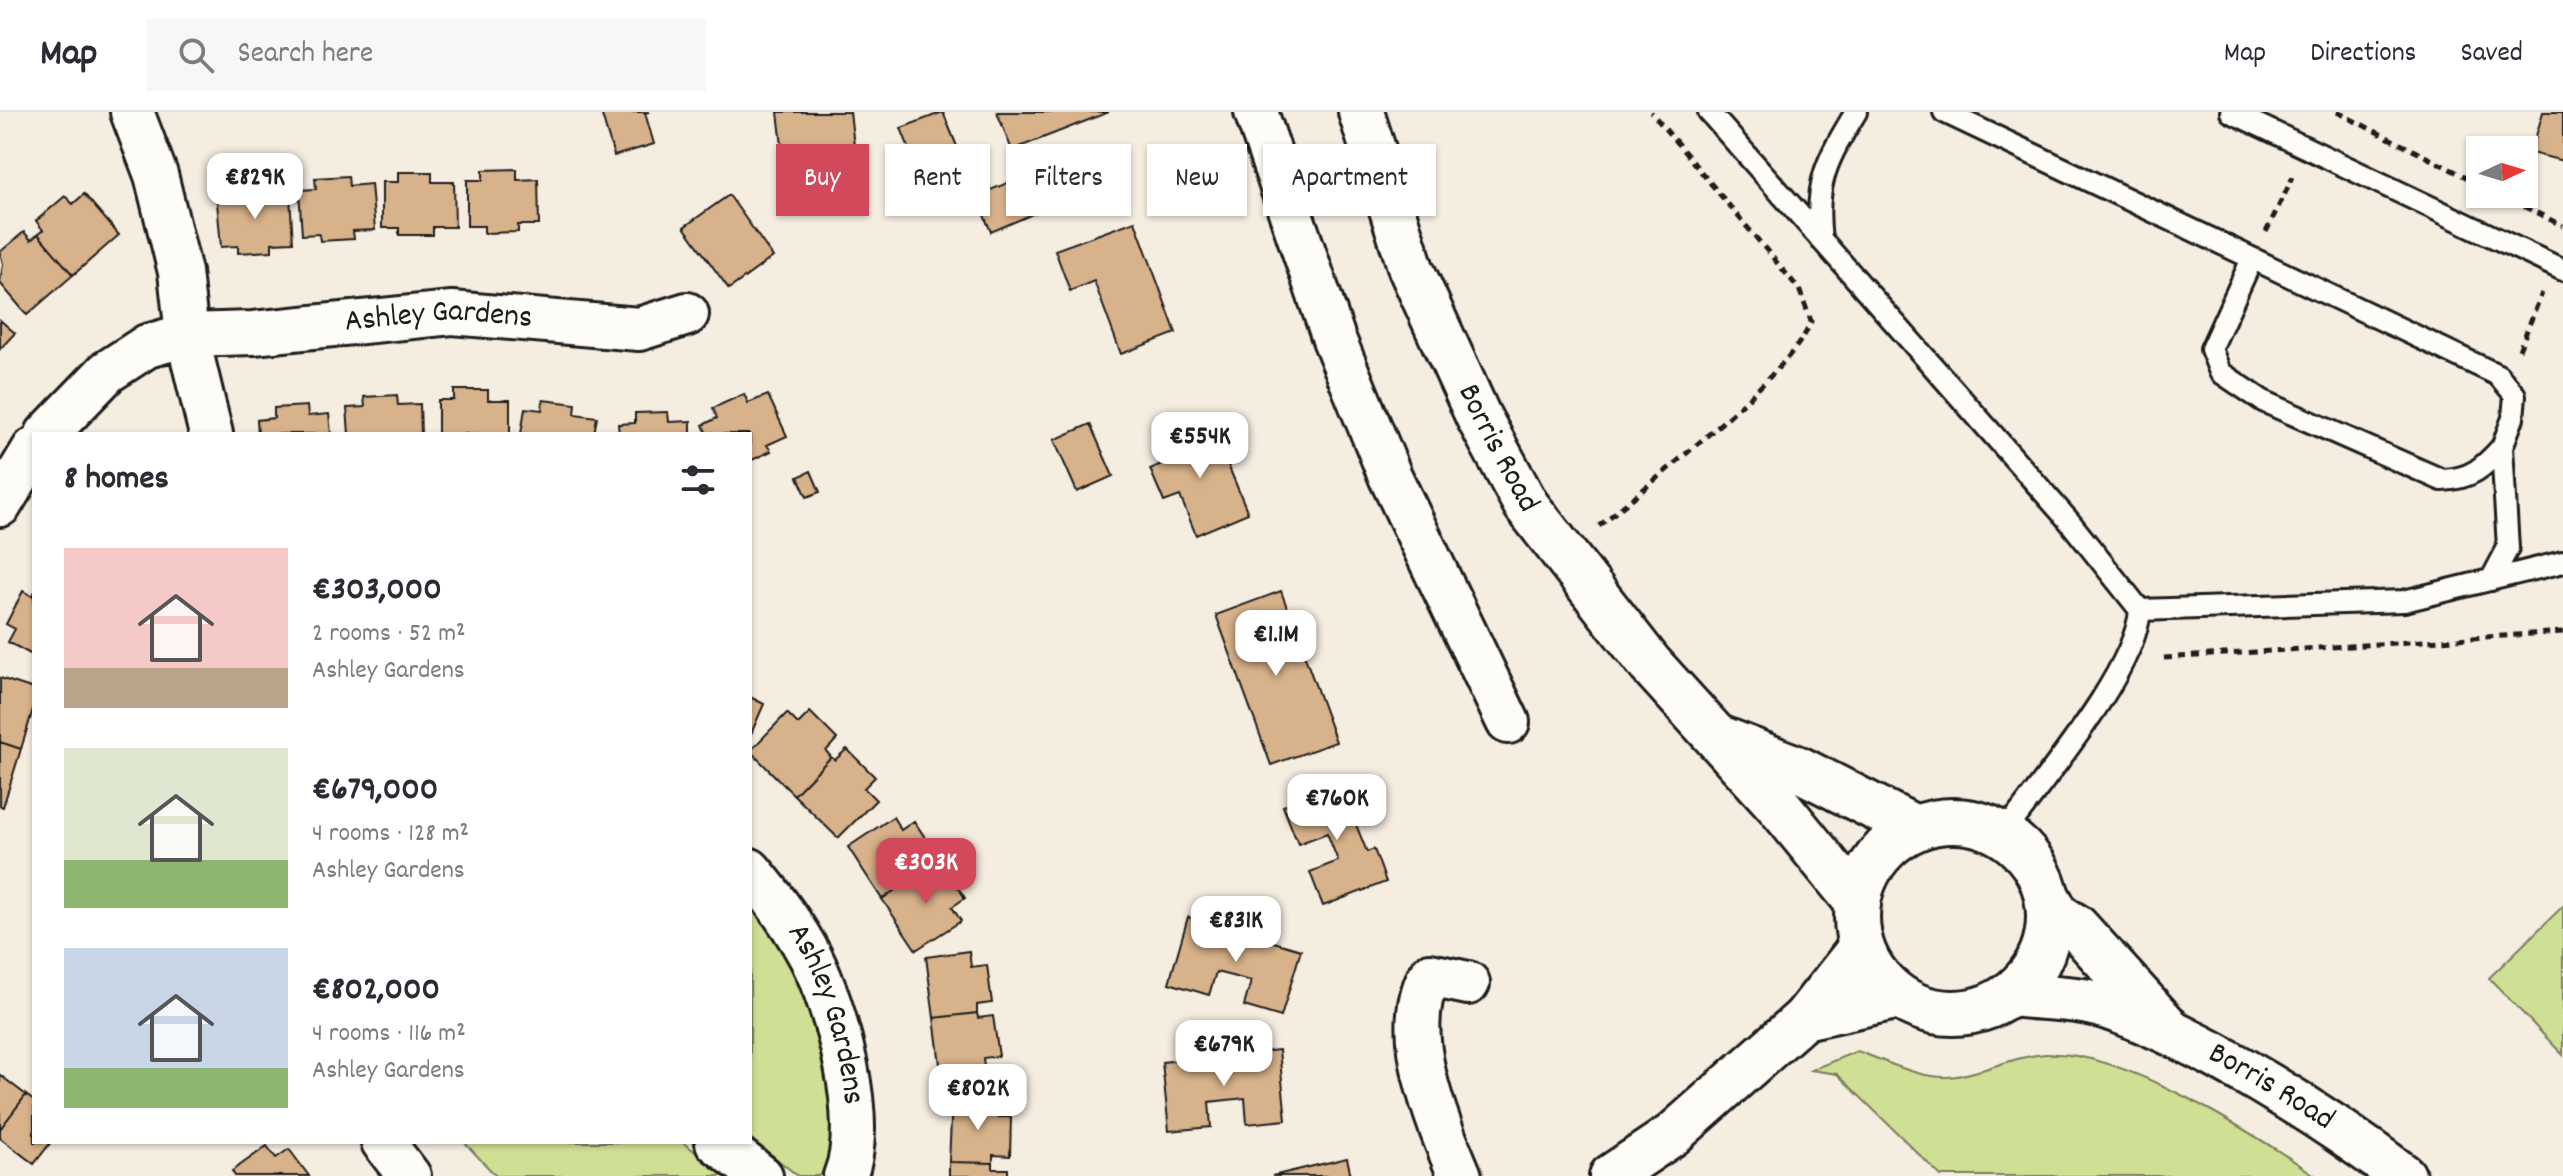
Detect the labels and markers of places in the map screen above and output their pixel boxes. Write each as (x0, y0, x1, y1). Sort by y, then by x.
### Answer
pin: €829K (199, 153, 311, 221)
pin: €554K (1144, 412, 1256, 480)
pin: €1.1M (1220, 610, 1332, 678)
pin: €760K (1281, 774, 1393, 842)
pin: €303K (870, 838, 982, 906)
pin: €831K (1180, 896, 1292, 964)
pin: €679K (1168, 1020, 1280, 1088)
pin: €802K (922, 1064, 1034, 1132)

